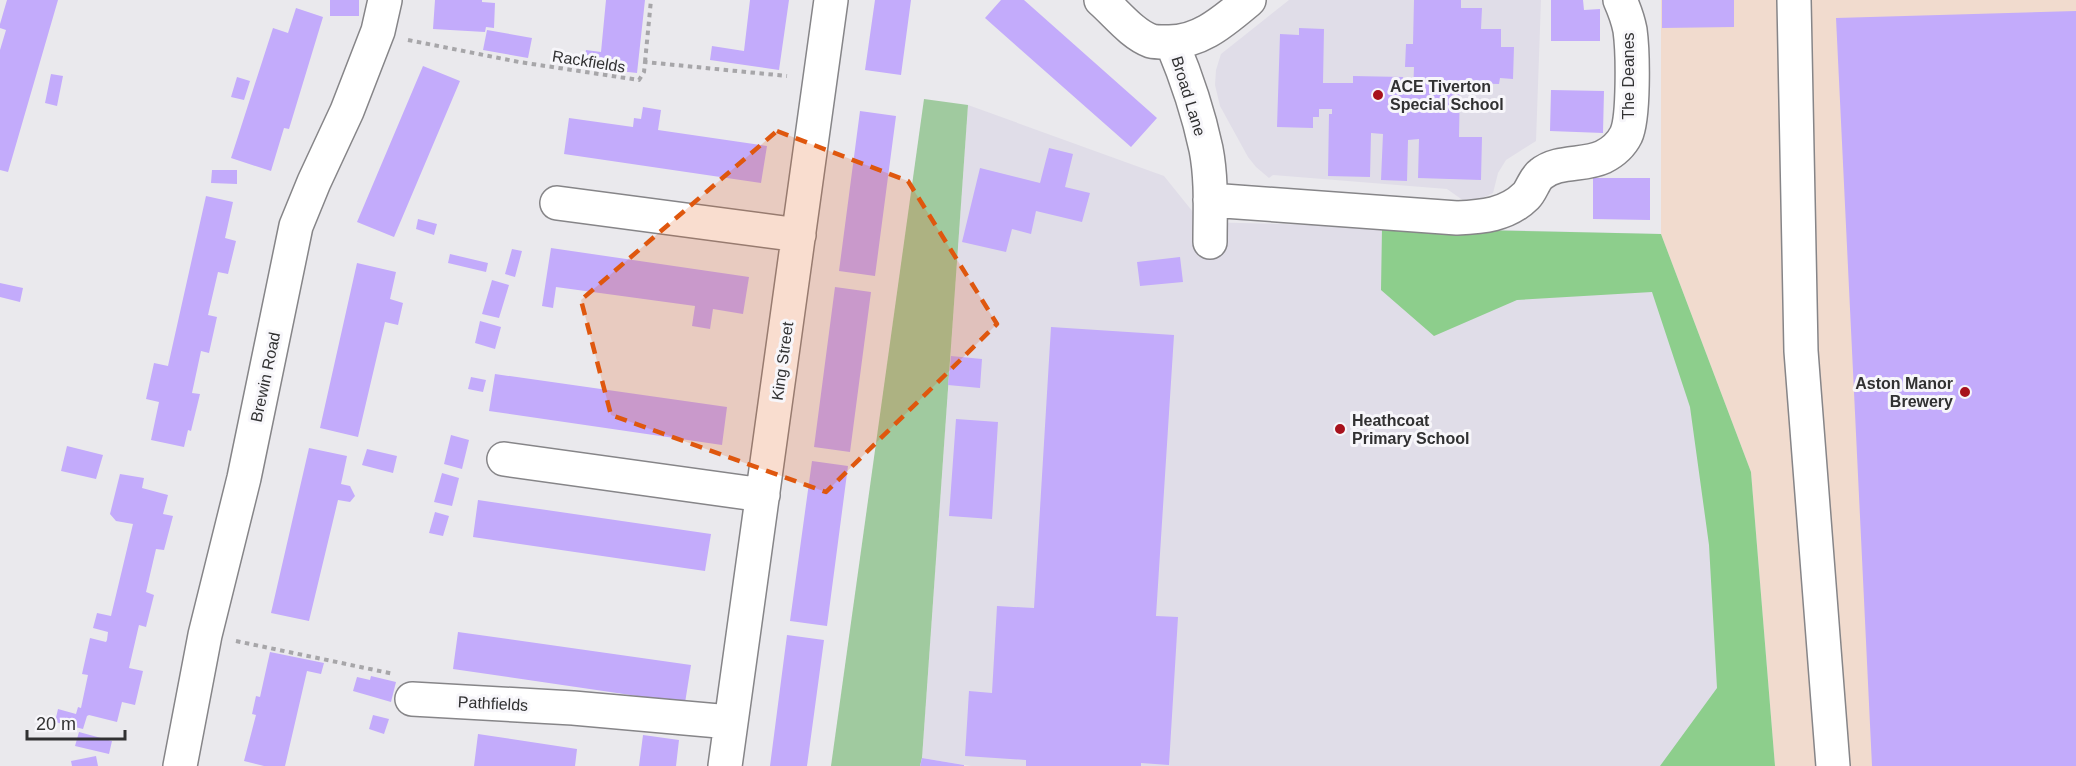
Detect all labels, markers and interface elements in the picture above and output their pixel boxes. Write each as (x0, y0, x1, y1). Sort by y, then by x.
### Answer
street label: The Deanes (1620, 32, 1637, 120)
street label: Rackfields (551, 47, 627, 76)
street label: Broad Lane (1168, 54, 1209, 138)
place label: ACE Tiverton Special School (1390, 78, 1504, 113)
marker: ACE Tiverton Special School (1371, 88, 1385, 102)
street label: King Street (769, 320, 796, 401)
street label: Brewin Road (248, 331, 283, 424)
place label: Aston Manor Brewery (1855, 375, 1953, 410)
marker: Aston Manor Brewery (1958, 385, 1972, 399)
place label: Heathcoat Primary School (1352, 412, 1469, 447)
marker: Heathcoat Primary School (1333, 422, 1347, 436)
street label: Pathfields (457, 693, 529, 714)
scale bar (27, 703, 124, 741)
text: 20 m (36, 714, 76, 734)

